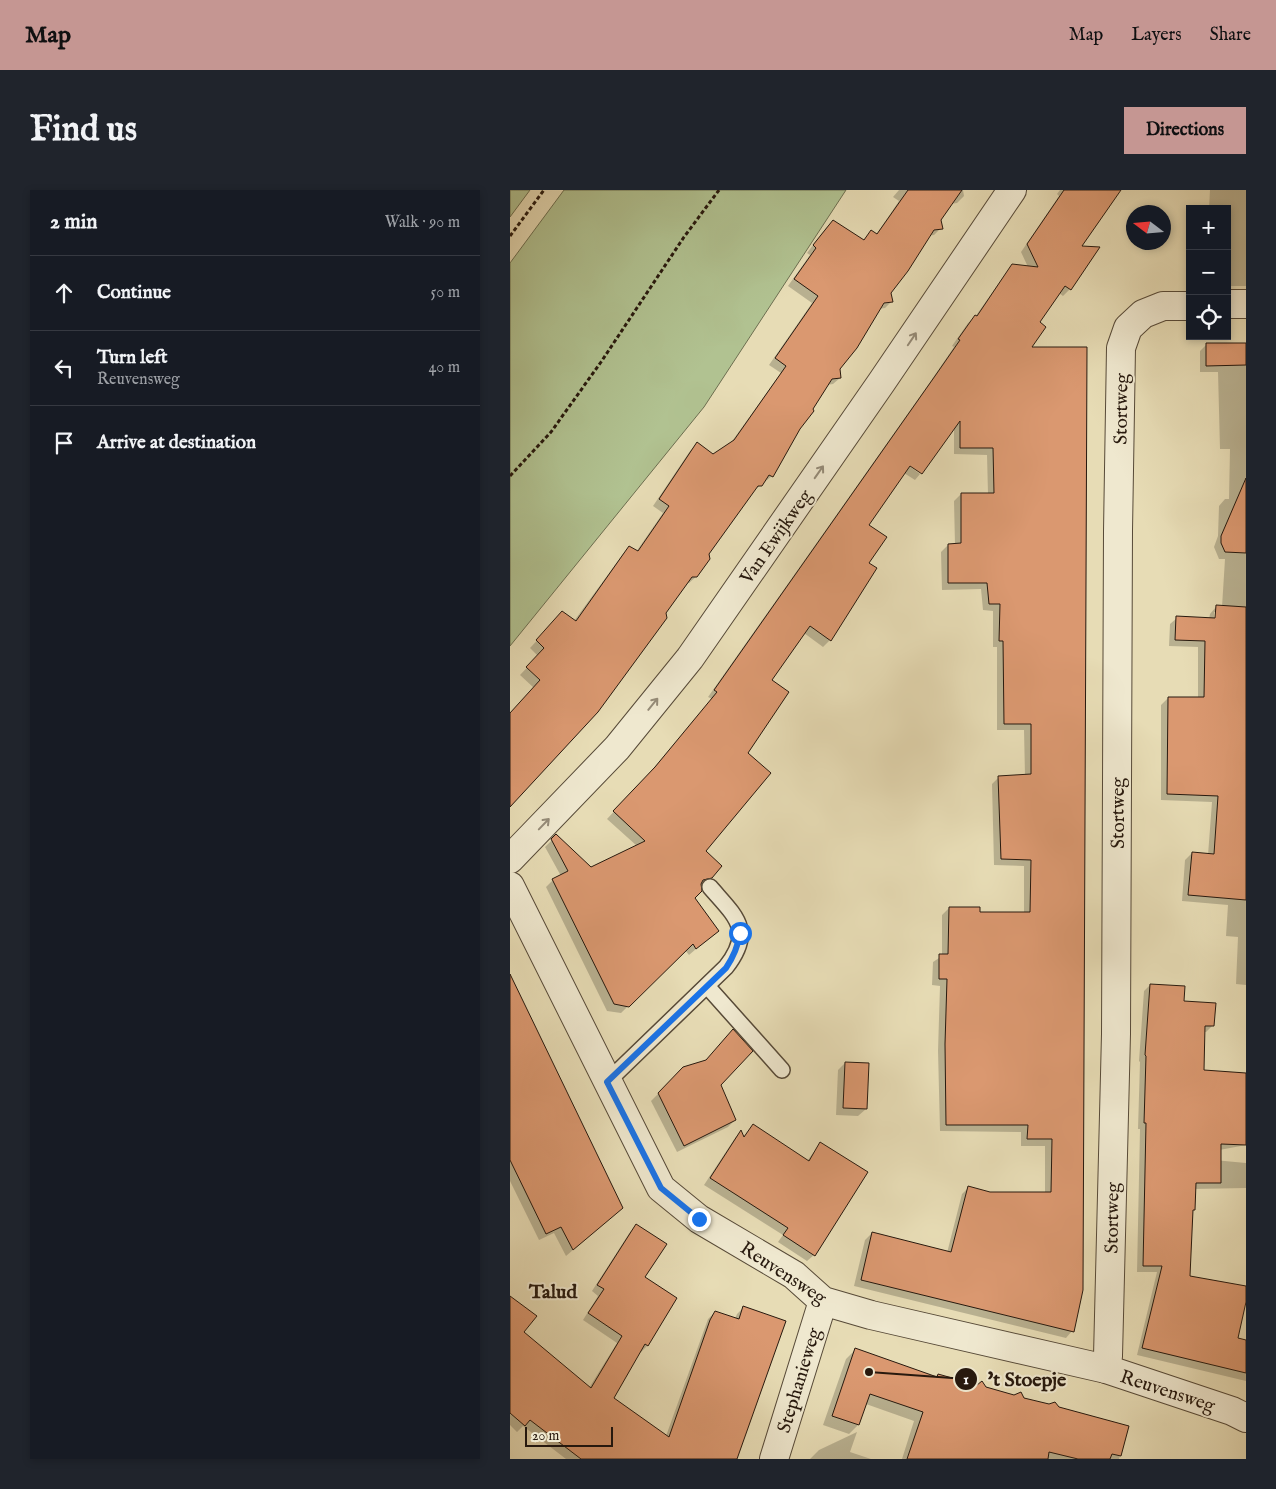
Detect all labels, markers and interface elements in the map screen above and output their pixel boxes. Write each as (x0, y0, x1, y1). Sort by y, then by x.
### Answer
text: Map (25, 20, 71, 51)
text: Map (1069, 24, 1103, 47)
text: Layers (1131, 24, 1182, 47)
text: Share (1210, 24, 1251, 47)
button: Directions (1124, 107, 1246, 154)
text: Find us (30, 108, 137, 153)
north arrow (1126, 205, 1171, 250)
map controls (1186, 205, 1231, 340)
button: + (1186, 205, 1231, 250)
text: 2 min (50, 209, 97, 236)
text: Walk · 90 m (385, 213, 460, 233)
button: − (1186, 250, 1231, 295)
icon: ahead (50, 279, 78, 307)
text: Continue (97, 281, 171, 305)
text: 50 m (431, 283, 460, 303)
button: locate (1186, 295, 1231, 340)
one-way arrow (907, 332, 917, 346)
text: Turn left (97, 346, 168, 370)
icon: left (50, 354, 78, 382)
text: 40 m (428, 358, 460, 378)
text: Reuvensweg (97, 370, 180, 390)
street label: Stortweg (1109, 372, 1135, 445)
icon: arrive (50, 429, 78, 457)
text: Arrive at destination (97, 431, 256, 455)
one-way arrow (814, 466, 824, 480)
street label: Van Ewijkweg (735, 485, 818, 590)
one-way arrow (648, 698, 659, 711)
street label: Stortweg (1107, 777, 1131, 849)
one-way arrow (538, 818, 550, 830)
route start (729, 922, 752, 945)
street label: Stortweg (1100, 1181, 1126, 1254)
route end (688, 1208, 711, 1231)
street label: Reuvensweg (735, 1237, 831, 1311)
district label: Talud (528, 1280, 578, 1305)
street label: Stephanieweg (773, 1324, 827, 1436)
callout: 't Stoepje (953, 1362, 1076, 1397)
street label: Reuvensweg (1117, 1365, 1218, 1419)
text: 't Stoepje (988, 1368, 1067, 1393)
text: 1 (963, 1370, 969, 1389)
scale bar (525, 1424, 612, 1447)
text: 20 m (532, 1427, 559, 1445)

